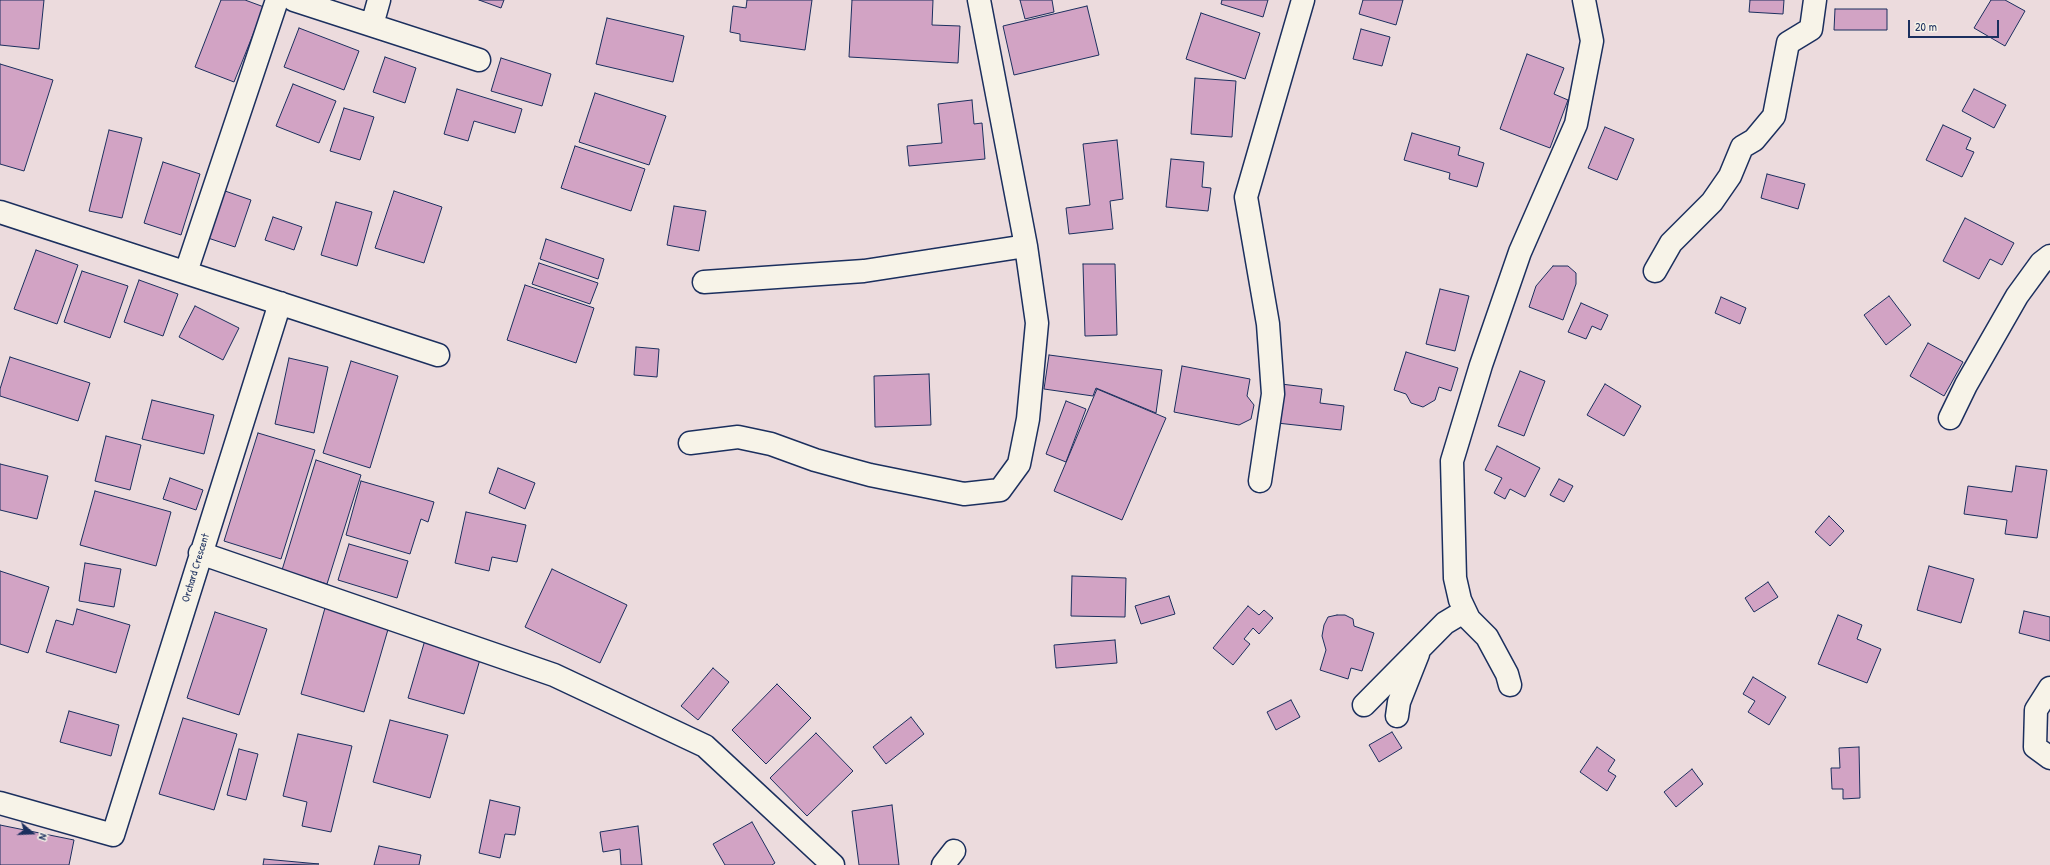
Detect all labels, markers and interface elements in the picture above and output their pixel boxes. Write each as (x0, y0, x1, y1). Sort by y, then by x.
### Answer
scale bar (1910, 12, 2001, 38)
text: 20 m (1915, 18, 1937, 35)
street label: Orchard Crescent (179, 532, 213, 604)
north arrow (12, 813, 52, 853)
text: N (36, 832, 51, 842)

